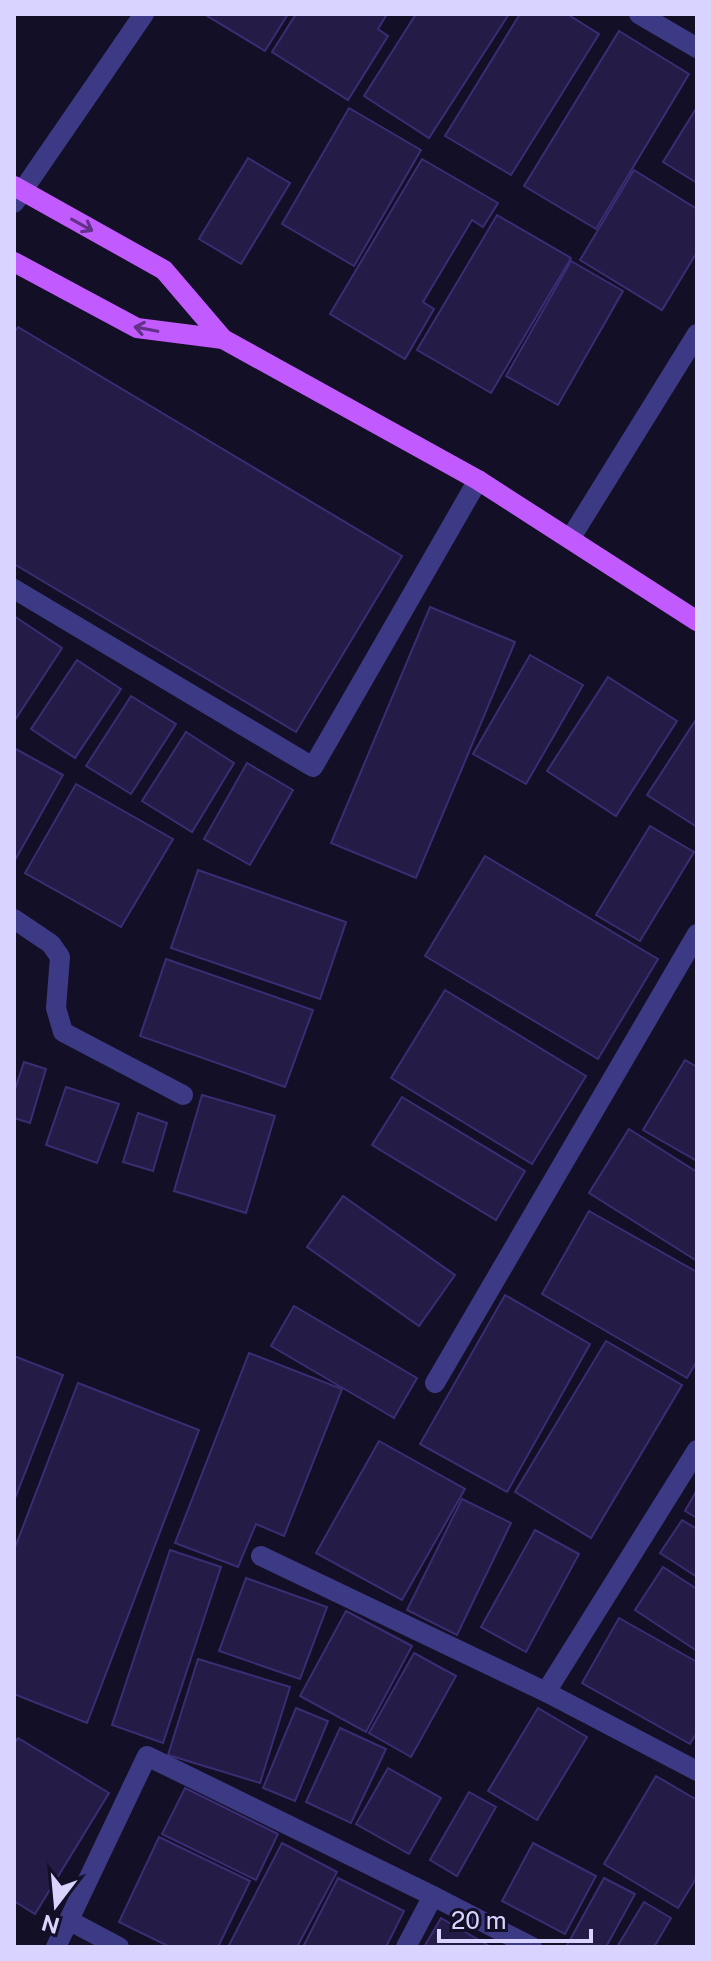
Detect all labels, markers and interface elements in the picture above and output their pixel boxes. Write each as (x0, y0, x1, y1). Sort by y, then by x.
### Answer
one-way arrow (70, 217, 93, 233)
one-way arrow (134, 320, 160, 335)
north arrow (16, 1865, 96, 1945)
scale bar (439, 1893, 591, 1943)
text: 20 m (451, 1906, 507, 1934)
text: N (39, 1909, 62, 1939)

